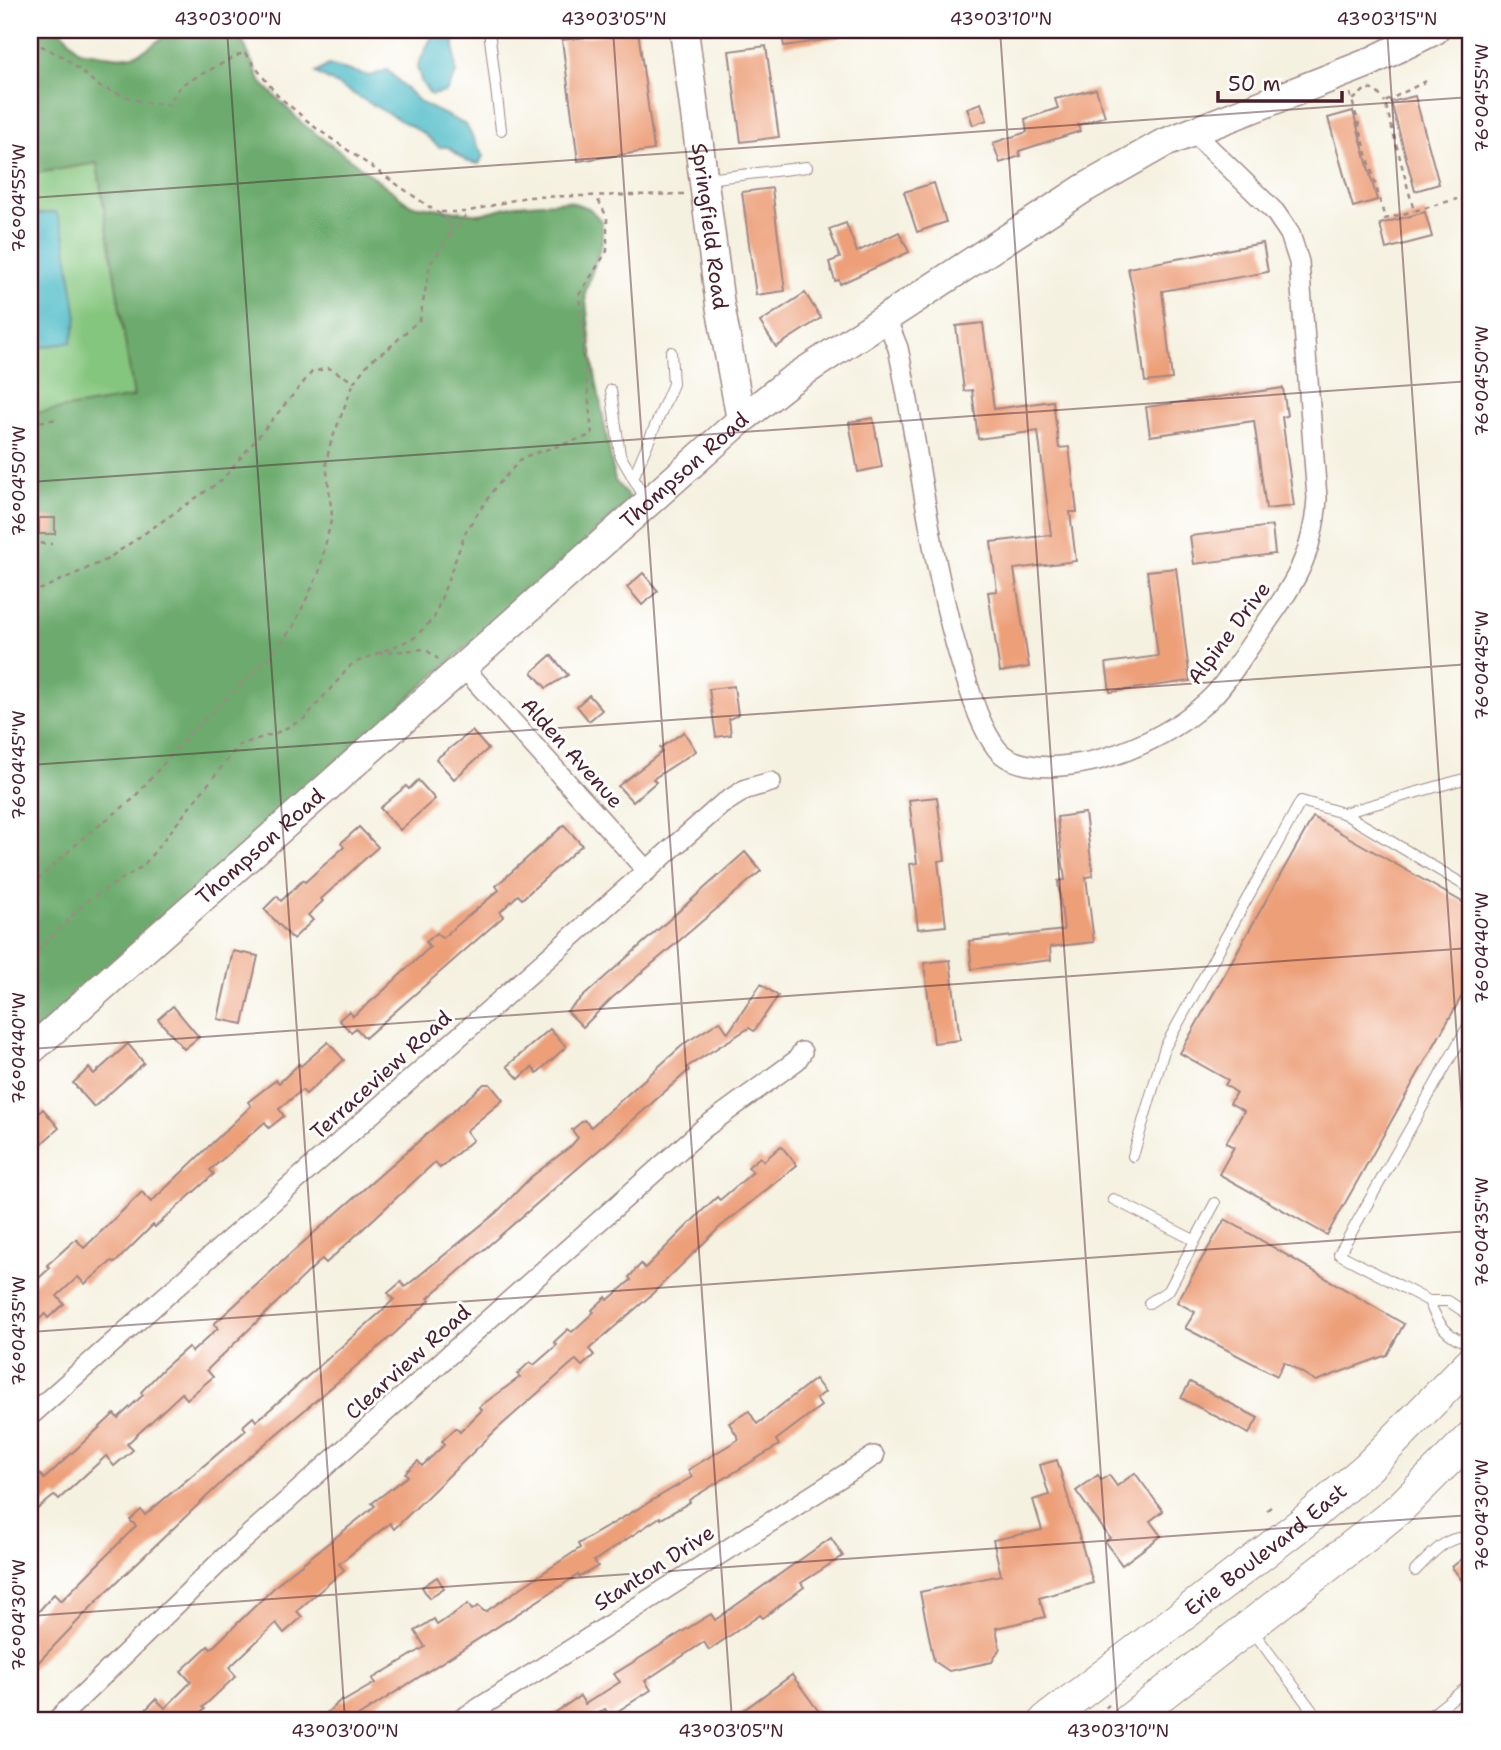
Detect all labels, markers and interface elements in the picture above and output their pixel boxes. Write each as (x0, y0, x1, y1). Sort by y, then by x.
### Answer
text: 43°03'00"N (174, 7, 282, 31)
text: 43°03'05"N (561, 7, 667, 31)
text: 43°03'10"N (950, 7, 1052, 31)
text: 43°03'15"N (1337, 7, 1437, 31)
text: 76°04'55"W (1470, 44, 1494, 152)
scale bar (1218, 60, 1342, 104)
text: 50 m (1228, 70, 1281, 98)
street label: Springfield Road (685, 141, 734, 311)
text: 76°04'55"W (7, 144, 31, 252)
text: 76°04'50"W (1470, 325, 1494, 437)
street label: Thompson Road (614, 406, 755, 535)
text: 76°04'50"W (7, 425, 31, 537)
street label: Alpine Drive (1181, 576, 1277, 690)
text: 76°04'45"W (1470, 610, 1494, 720)
street label: Alden Avenue (515, 692, 629, 814)
text: 76°04'45"W (7, 710, 31, 820)
street label: Thompson Road (190, 782, 331, 911)
text: 76°04'40"W (1470, 892, 1494, 1004)
text: 76°04'40"W (7, 992, 31, 1104)
street label: Terraceview Road (304, 1004, 458, 1146)
text: 76°04'35"W (1470, 1177, 1494, 1287)
text: 76°04'35"W (7, 1276, 31, 1386)
street label: Clearview Road (339, 1298, 477, 1426)
text: 76°04'30"W (1470, 1459, 1494, 1571)
street label: Erie Boulevard East (1179, 1477, 1353, 1622)
street label: Stanton Drive (588, 1519, 720, 1617)
text: 76°04'30"W (7, 1559, 31, 1671)
text: 43°03'00"N (291, 1719, 399, 1743)
text: 43°03'05"N (678, 1719, 784, 1743)
text: 43°03'10"N (1067, 1719, 1169, 1743)

